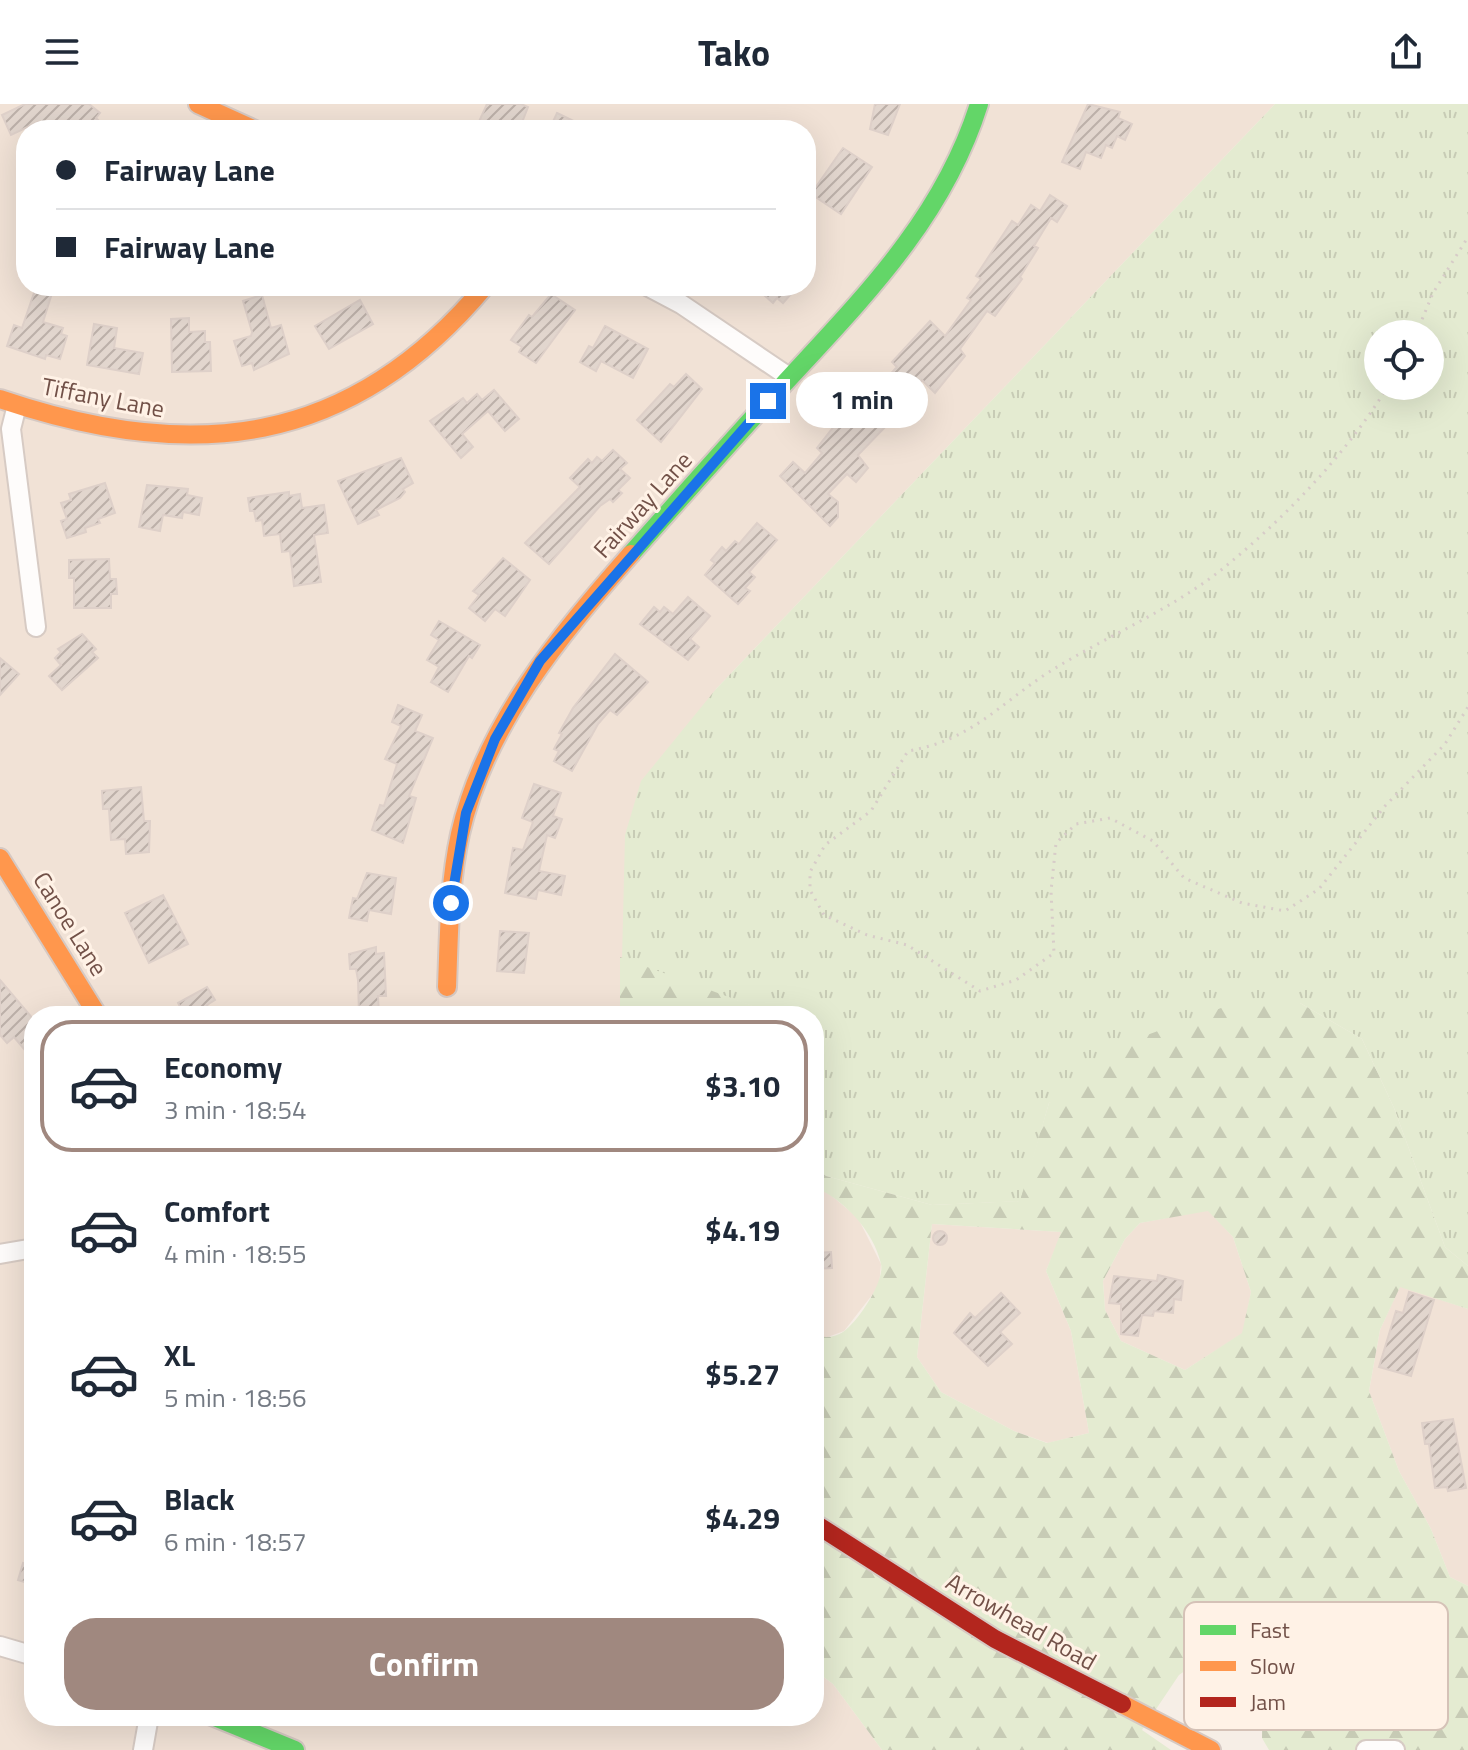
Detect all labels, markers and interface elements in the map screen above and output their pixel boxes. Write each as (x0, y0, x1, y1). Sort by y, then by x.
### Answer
text: Tako (698, 25, 770, 80)
icon: menu (40, 30, 84, 74)
icon: share (1384, 30, 1428, 74)
text: Fairway Lane (104, 147, 275, 193)
text: Fairway Lane (104, 224, 275, 270)
map controls (1364, 320, 1444, 400)
button: locate (1364, 320, 1444, 400)
street label: Tiffany Lane (39, 368, 167, 427)
callout: 1 min (796, 373, 928, 429)
text: 1 min (830, 380, 894, 419)
route end (750, 383, 786, 419)
street label: Fairway Lane (584, 443, 700, 566)
street label: Canoe Lane (25, 864, 117, 982)
route start (433, 885, 469, 921)
text: Economy (164, 1044, 282, 1090)
icon: car (68, 1050, 140, 1122)
text: $3.10 (705, 1063, 780, 1109)
text: 3 min · 18:54 (164, 1090, 307, 1129)
text: Comfort (164, 1188, 270, 1234)
icon: car (68, 1194, 140, 1266)
text: $4.19 (705, 1207, 780, 1253)
text: 4 min · 18:55 (164, 1234, 307, 1273)
text: XL (164, 1332, 195, 1378)
icon: car (68, 1338, 140, 1410)
text: $5.27 (705, 1351, 780, 1397)
text: 5 min · 18:56 (164, 1378, 307, 1417)
text: Black (164, 1476, 235, 1522)
icon: car (68, 1482, 140, 1554)
text: $4.29 (705, 1495, 780, 1541)
text: 6 min · 18:57 (164, 1522, 307, 1561)
street label: Arrowhead Road (940, 1563, 1103, 1679)
legend (1184, 1602, 1448, 1730)
text: Fast (1250, 1613, 1290, 1647)
button: Confirm (64, 1618, 784, 1710)
text: Slow (1250, 1649, 1296, 1683)
text: Jam (1250, 1685, 1286, 1719)

